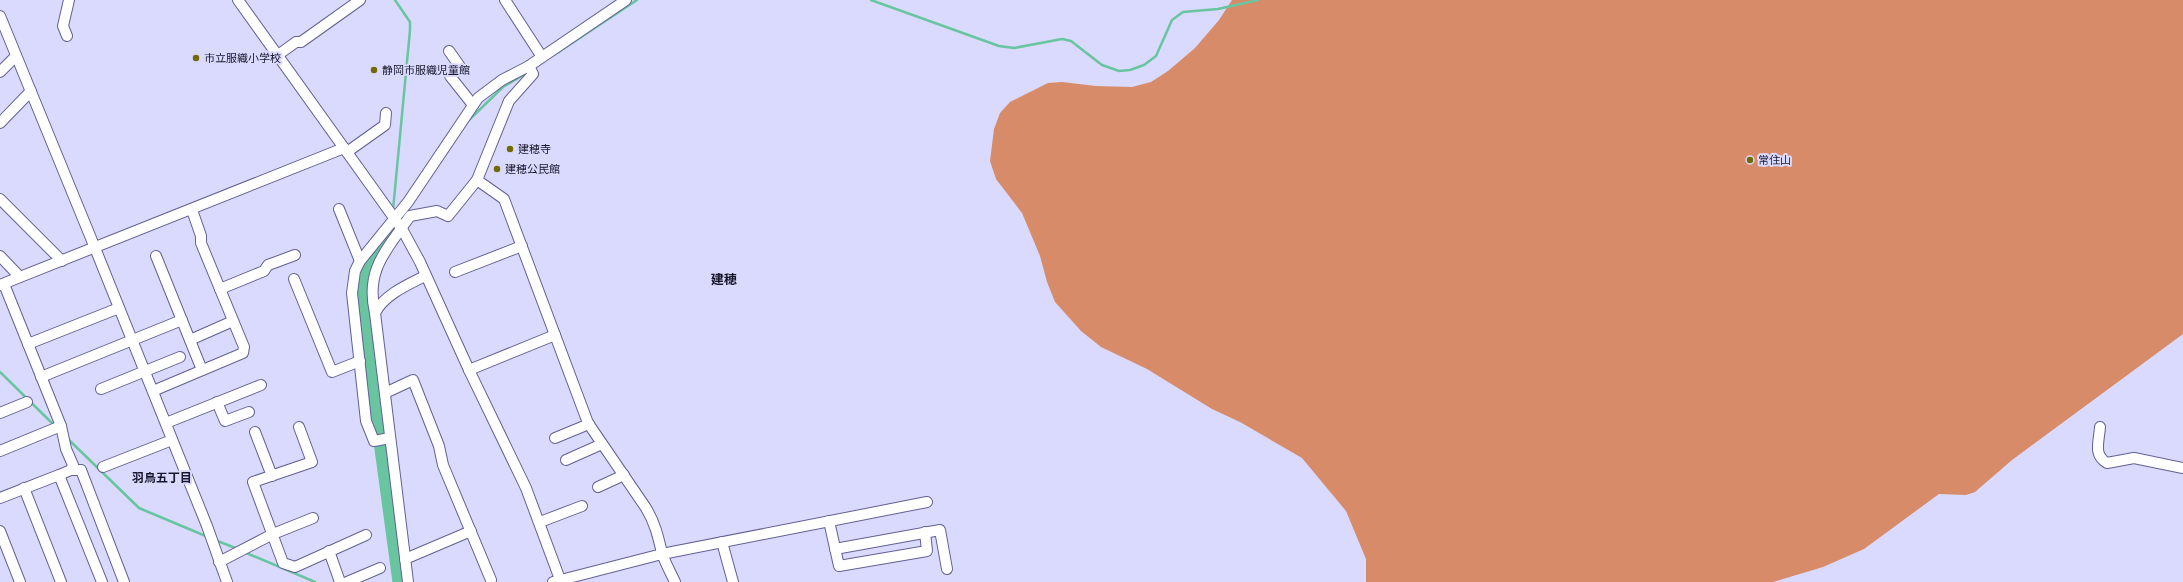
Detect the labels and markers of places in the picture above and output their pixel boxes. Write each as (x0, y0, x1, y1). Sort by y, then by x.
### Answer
place label: 市立服織小学校 (204, 51, 281, 65)
marker: 市立服織小学校 (191, 53, 201, 63)
place label: 静岡市服織児童館 (382, 63, 470, 77)
marker: 静岡市服織児童館 (369, 65, 379, 75)
place label: 建穂寺 (518, 142, 551, 156)
marker: 建穂寺 (505, 144, 515, 154)
place label: 常住山 (1758, 153, 1791, 167)
marker: 常住山 (1745, 155, 1755, 165)
place label: 建穂公民館 (505, 162, 560, 176)
marker: 建穂公民館 (492, 164, 502, 174)

